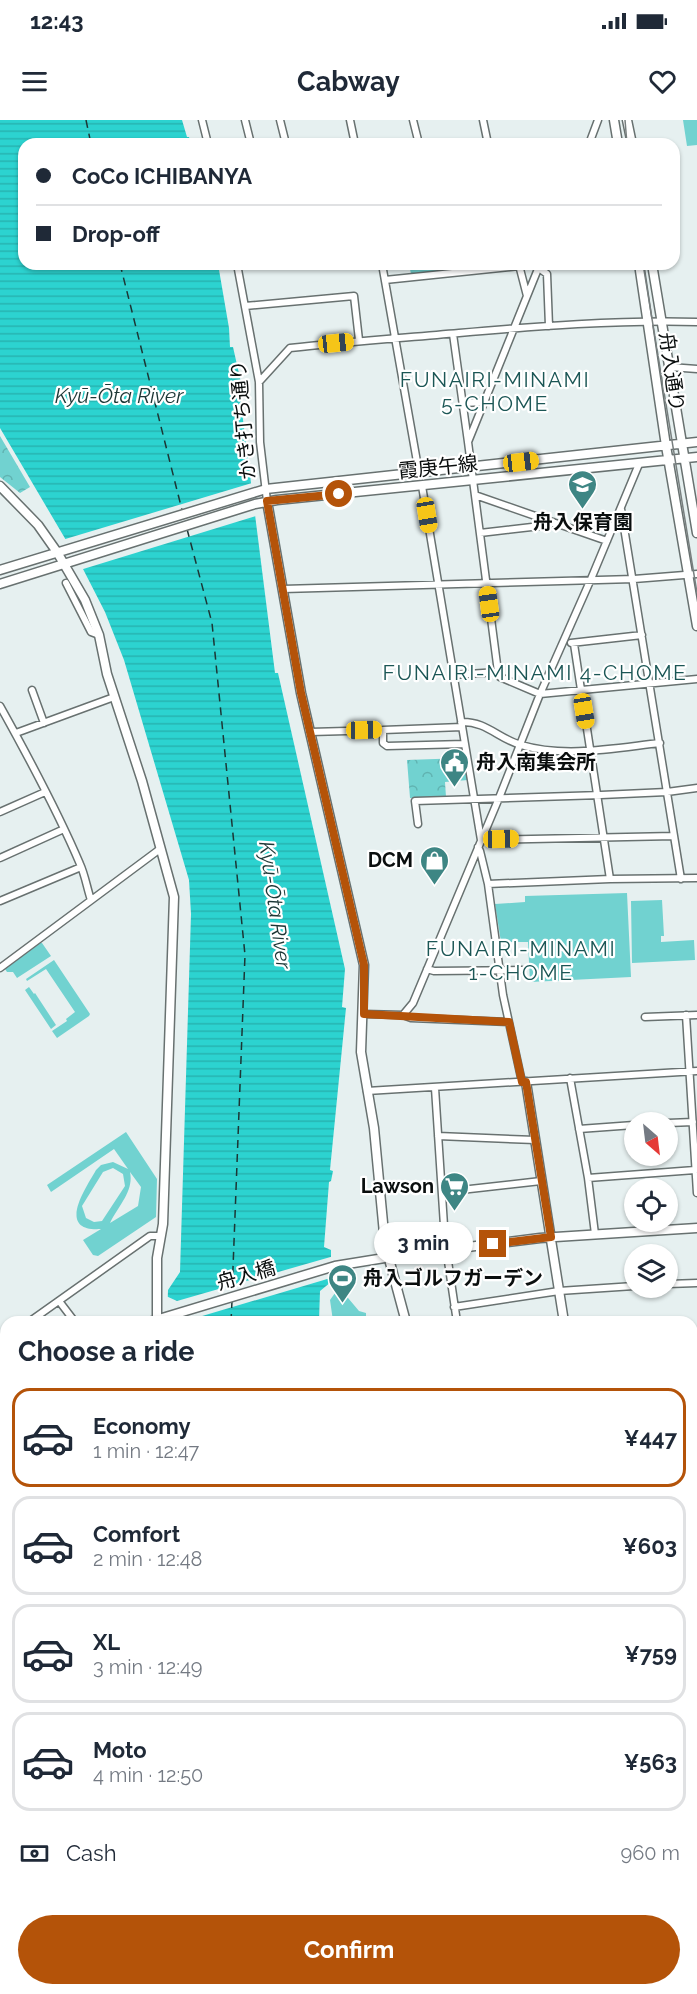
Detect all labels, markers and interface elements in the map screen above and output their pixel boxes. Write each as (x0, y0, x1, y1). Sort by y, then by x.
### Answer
text: 12:43 (30, 8, 84, 34)
icon: menu (18, 65, 51, 98)
icon: heart (646, 65, 679, 98)
text: Cabway (297, 66, 400, 97)
text: CoCo ICHIBANYA (72, 163, 252, 189)
text: Drop-off (72, 221, 160, 247)
street label: 舟入通り (655, 331, 689, 413)
car (317, 332, 355, 354)
street label: かき打ち通り (226, 359, 260, 481)
district label: FUNAIRI-MINAMI 5-CHOME (400, 367, 590, 416)
water label: Kyū-Ōta River (55, 383, 184, 408)
street label: 霞庚午線 (397, 451, 479, 483)
car (502, 451, 540, 473)
school or university icon: 舟入保育園 (567, 468, 599, 510)
route start (325, 480, 352, 507)
car (415, 496, 439, 534)
place label: 舟入保育園 (533, 510, 633, 534)
car (478, 585, 500, 623)
district label: FUNAIRI-MINAMI 4-CHOME (383, 660, 687, 685)
car (572, 692, 596, 730)
car (346, 721, 382, 739)
public building icon: 舟入南集会所 (439, 746, 471, 788)
place label: 舟入南集会所 (476, 750, 596, 774)
car (483, 830, 519, 848)
water label: Kyū-Ōta River (254, 839, 297, 971)
shop icon: DCM (418, 844, 450, 886)
place label: DCM (368, 848, 413, 872)
district label: FUNAIRI-MINAMI 1-CHOME (426, 936, 616, 985)
north arrow (624, 1112, 678, 1166)
map controls (624, 1112, 678, 1298)
supermarket icon: Lawson (439, 1170, 471, 1212)
place label: Lawson (361, 1174, 434, 1198)
button: locate (624, 1178, 678, 1232)
callout: 3 min (373, 1223, 472, 1265)
route end (479, 1230, 506, 1257)
text: 3 min (398, 1231, 449, 1255)
button: layers (624, 1244, 678, 1298)
street label: 舟入橋 (214, 1255, 278, 1295)
sports icon: 舟入ゴルフガーデン (326, 1262, 358, 1304)
place label: 舟入ゴルフガーデン (363, 1266, 543, 1290)
text: Choose a ride (18, 1336, 194, 1367)
icon: car (21, 1411, 75, 1465)
text: Economy (93, 1413, 191, 1439)
text: ¥447 (624, 1425, 677, 1451)
text: 1 min · 12:47 (93, 1439, 199, 1463)
icon: car (21, 1519, 75, 1573)
text: Comfort (93, 1521, 180, 1547)
text: ¥603 (622, 1533, 677, 1559)
text: 2 min · 12:48 (93, 1547, 202, 1571)
icon: car (21, 1627, 75, 1681)
text: XL (93, 1629, 120, 1655)
text: ¥759 (624, 1641, 677, 1667)
text: 3 min · 12:49 (93, 1655, 203, 1679)
icon: car (21, 1735, 75, 1789)
text: Moto (93, 1737, 147, 1763)
text: ¥563 (624, 1749, 677, 1775)
text: 4 min · 12:50 (93, 1763, 203, 1787)
icon: cash (18, 1837, 51, 1870)
text: Cash (66, 1840, 117, 1866)
text: 960 m (621, 1841, 680, 1865)
button: Confirm (18, 1915, 680, 1984)

